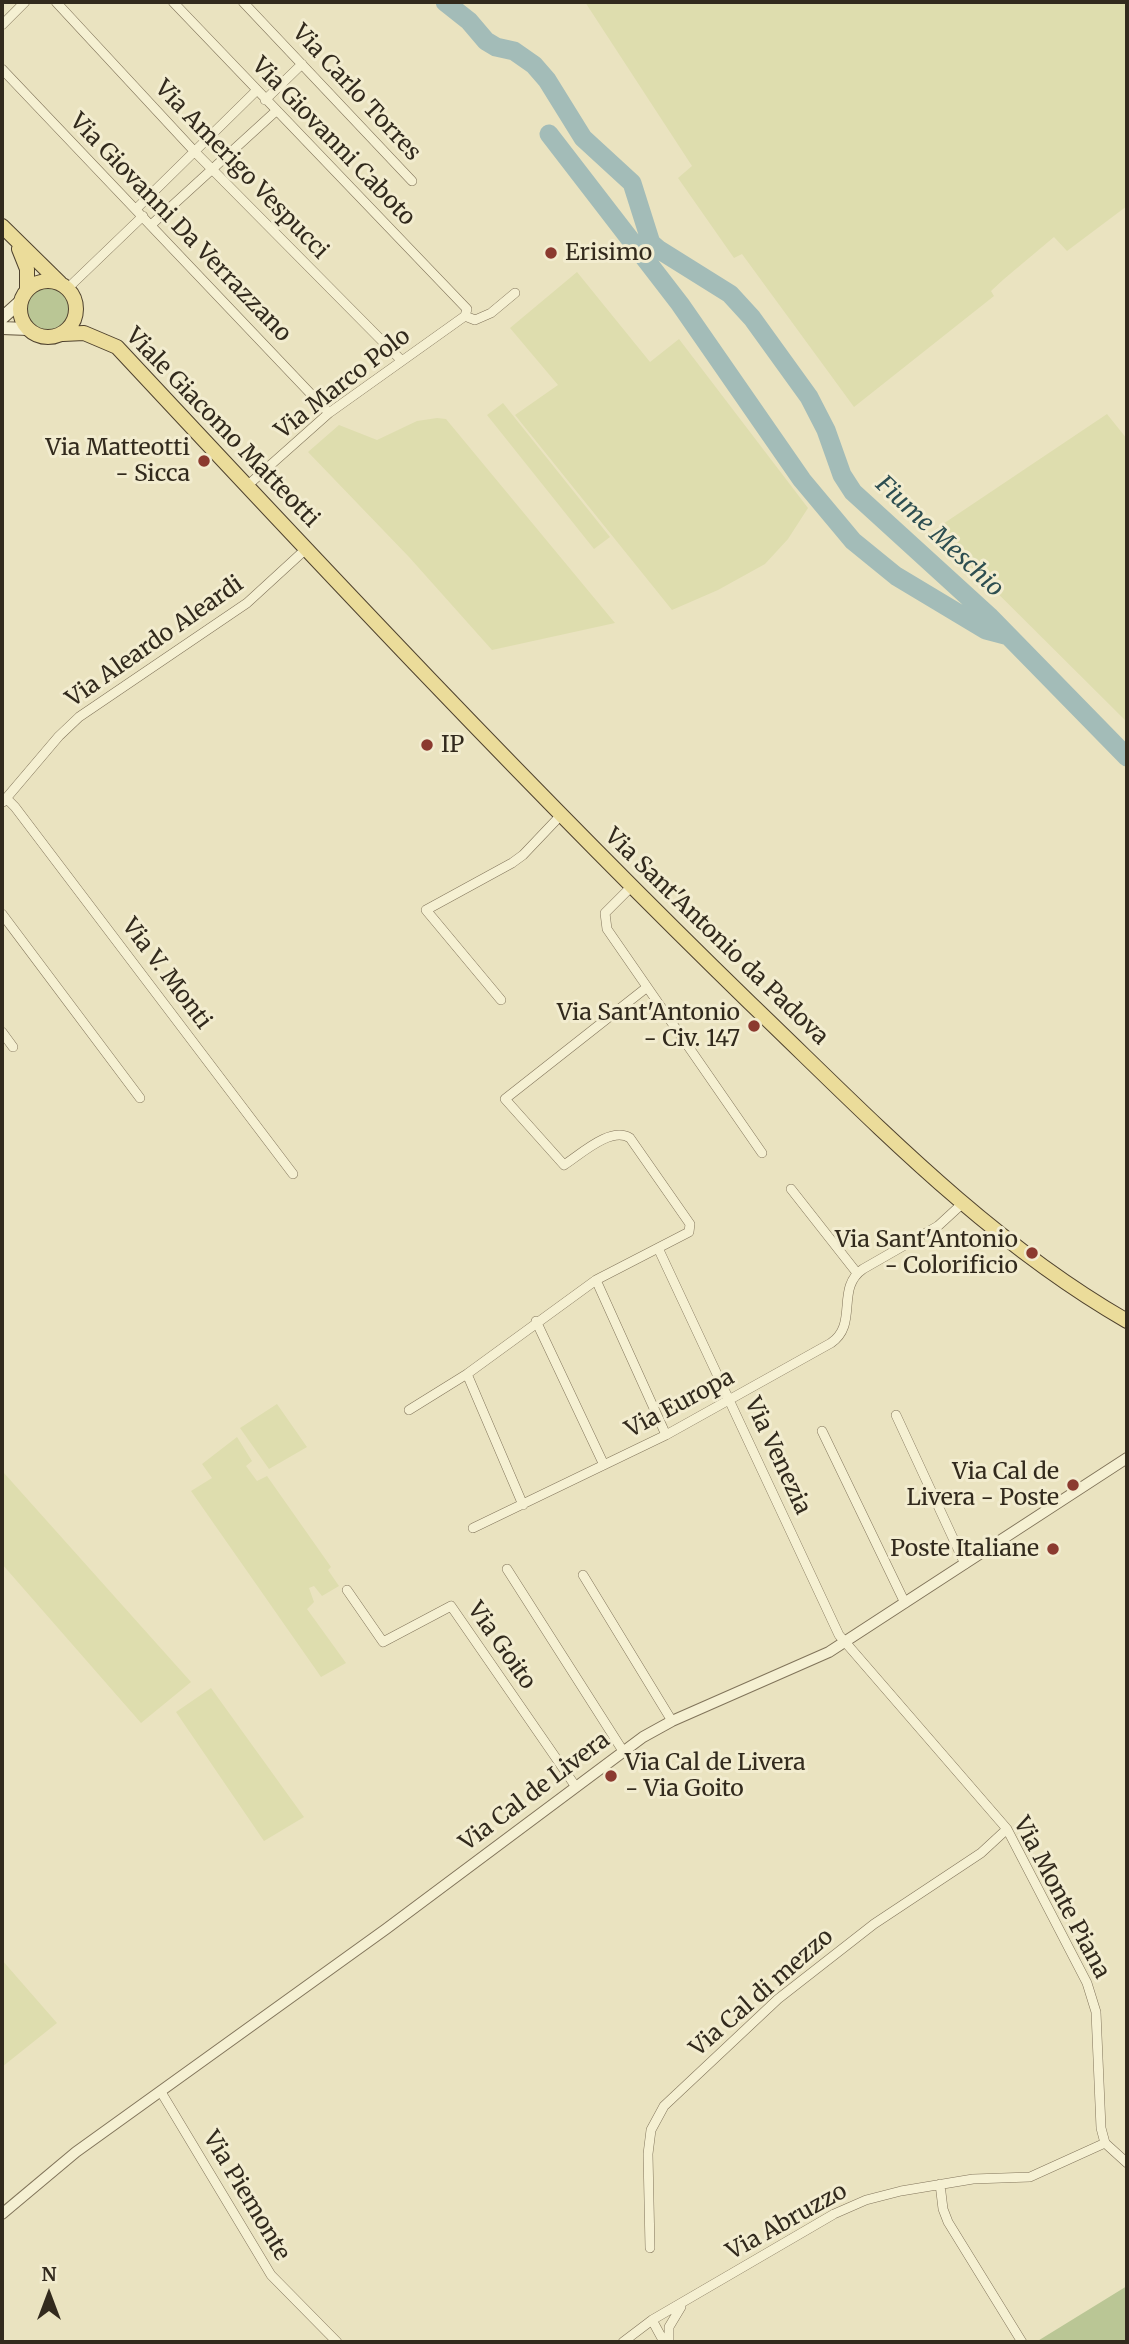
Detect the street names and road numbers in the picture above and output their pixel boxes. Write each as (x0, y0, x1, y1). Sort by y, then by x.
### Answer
street label: Via Carlo Torres (286, 19, 426, 167)
street label: Via Giovanni Caboto (246, 52, 420, 232)
street label: Via Amerigo Vespucci (148, 75, 334, 265)
street label: Via Giovanni Da Verrazzano (64, 108, 296, 348)
street label: Viale Giacomo Matteotti (120, 323, 324, 533)
street label: Via Marco Polo (270, 323, 416, 445)
street label: Via Aleardo Aleardi (61, 571, 249, 713)
street label: Via Sant'Antonio da Padova (599, 823, 833, 1051)
street label: Via V. Monti (115, 913, 217, 1035)
street label: Via Europa (621, 1364, 739, 1444)
street label: Via Venezia (738, 1393, 816, 1519)
street label: Via Goito (461, 1597, 541, 1695)
street label: Via Cal de Livera (455, 1727, 615, 1857)
street label: Via Monte Piana (1007, 1812, 1115, 1984)
street label: Via Cal di mezzo (685, 1923, 839, 2063)
street label: Via Piemonte (197, 2126, 295, 2266)
street label: Via Abruzzo (722, 2178, 852, 2266)

